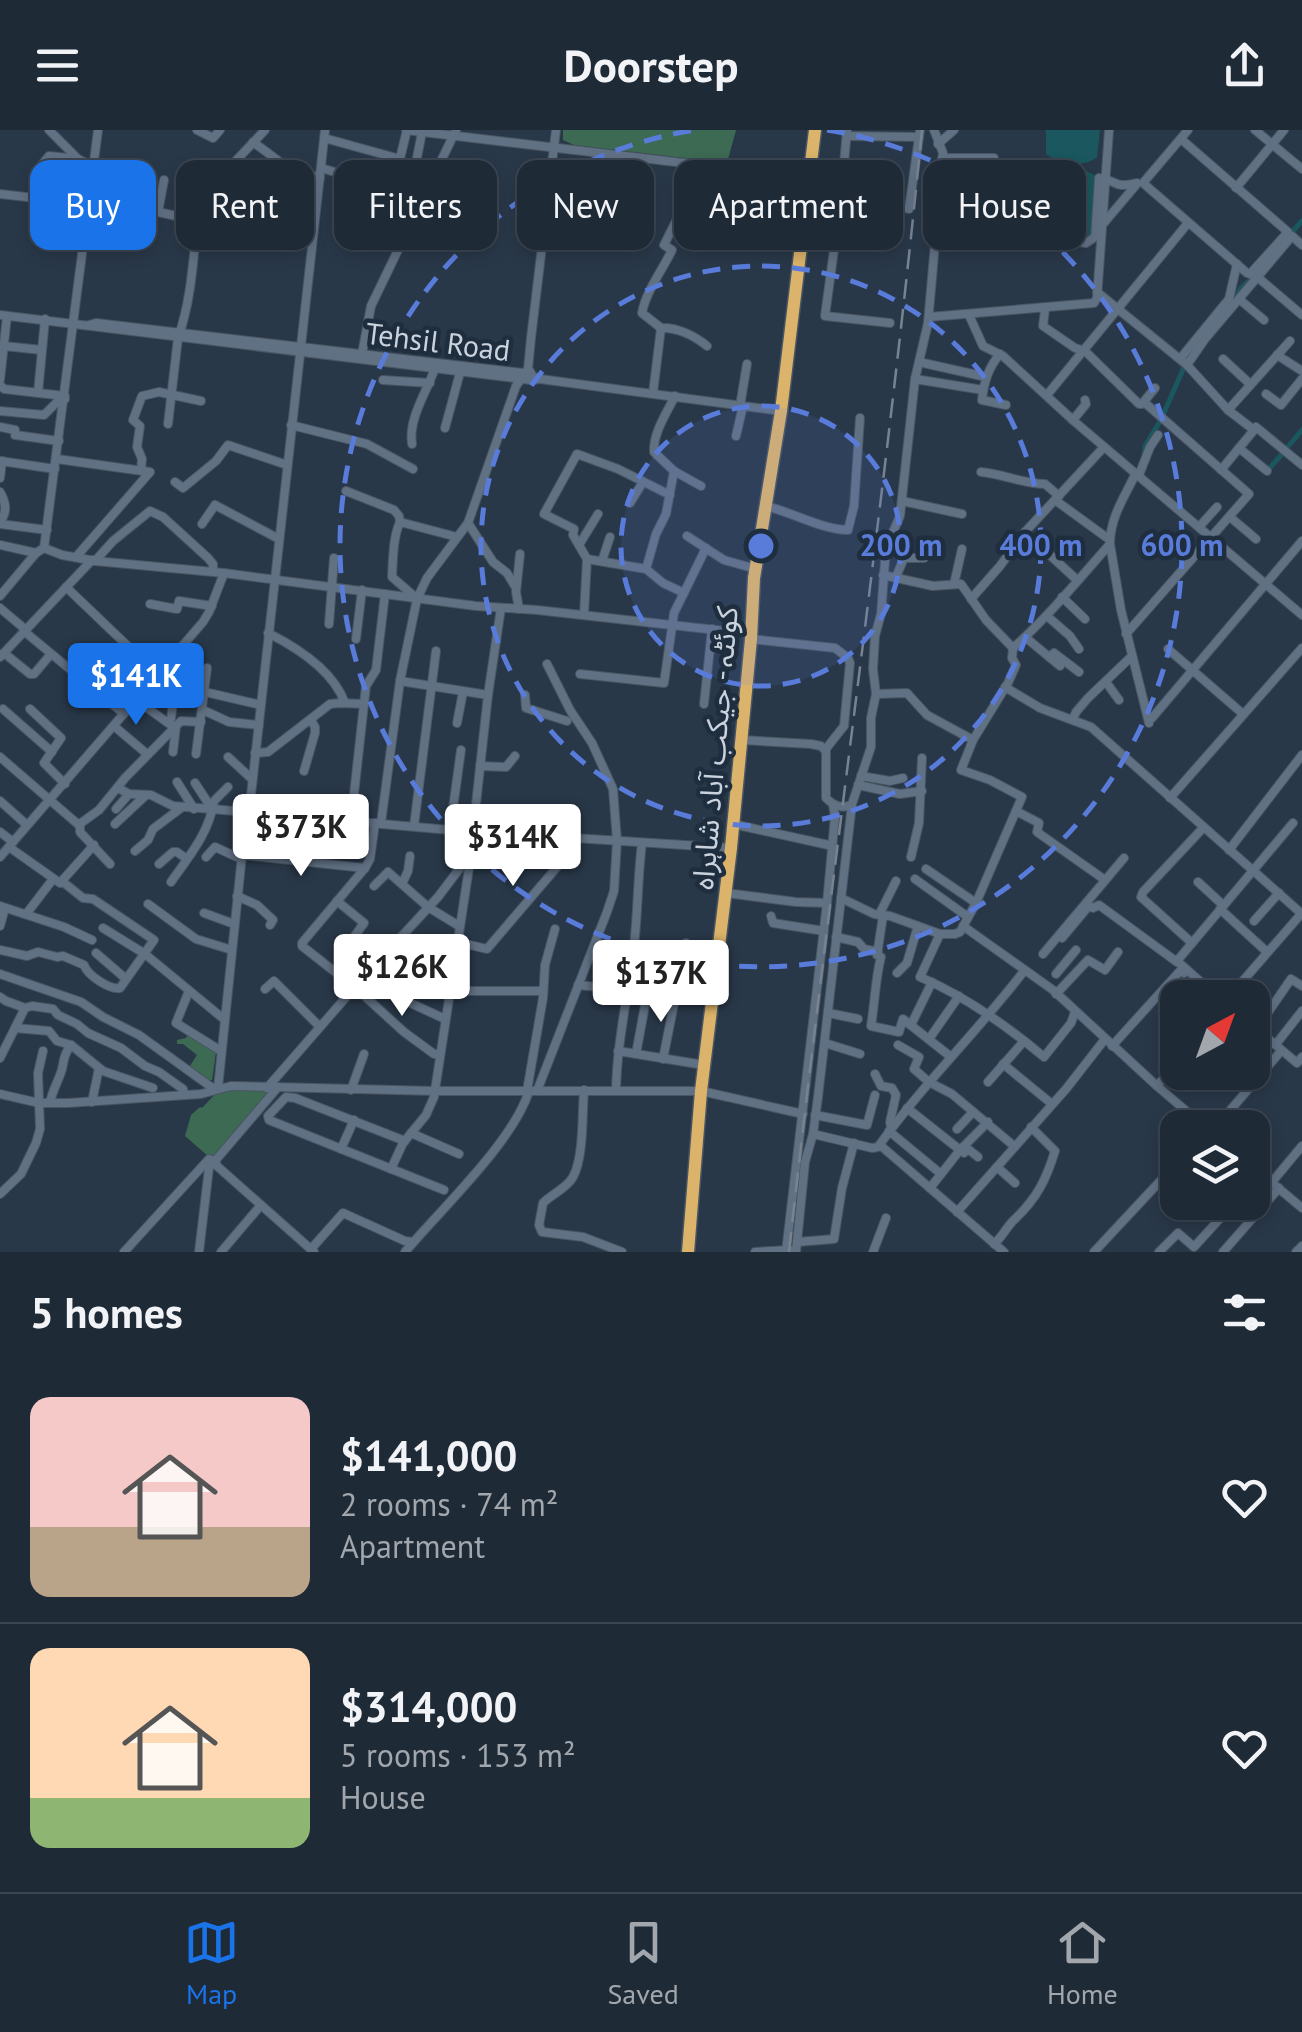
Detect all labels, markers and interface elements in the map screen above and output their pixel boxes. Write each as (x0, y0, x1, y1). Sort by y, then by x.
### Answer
text: Doorstep (564, 36, 738, 94)
icon: menu (30, 38, 85, 93)
icon: share (1217, 38, 1272, 93)
chip: Buy (30, 160, 156, 250)
chip: Rent (176, 160, 314, 250)
chip: Filters (334, 160, 497, 250)
chip: New (517, 160, 654, 250)
chip: Apartment (674, 160, 903, 250)
chip: House (923, 160, 1086, 250)
street label: Tehsil Road (363, 313, 513, 369)
text: 200 m (860, 525, 942, 564)
text: 400 m (1000, 525, 1082, 564)
text: 600 m (1141, 525, 1223, 564)
centre of rings (743, 528, 779, 564)
street label: کوئٹہ - جیکب آباد شاہراہ (682, 604, 746, 891)
pin: $141K (66, 643, 206, 728)
text: $141K (90, 654, 182, 696)
pin: $373K (231, 794, 371, 879)
pin: $314K (443, 804, 583, 889)
text: $373K (255, 805, 347, 847)
text: $314K (467, 815, 559, 857)
pin: $126K (332, 934, 472, 1019)
pin: $137K (591, 940, 731, 1025)
text: $126K (356, 945, 448, 987)
text: $137K (615, 951, 707, 993)
north arrow (1160, 980, 1270, 1090)
map controls (1160, 980, 1270, 1220)
button: layers (1160, 1110, 1270, 1220)
text: 5 homes (30, 1285, 183, 1340)
icon: filters (1217, 1285, 1272, 1340)
text: $141,000 (340, 1428, 517, 1483)
icon: home (110, 1437, 230, 1557)
icon: heart (1217, 1470, 1272, 1525)
text: 2 rooms · 74 m² (340, 1483, 558, 1525)
text: Apartment (340, 1525, 485, 1567)
text: $314,000 (340, 1679, 517, 1734)
icon: home (110, 1688, 230, 1808)
icon: heart (1217, 1721, 1272, 1776)
text: 5 rooms · 153 m² (340, 1734, 576, 1776)
text: House (340, 1776, 426, 1818)
tab: Map (184, 1915, 239, 2012)
tab: Saved (607, 1915, 679, 2012)
tab: Home (1047, 1915, 1118, 2012)

